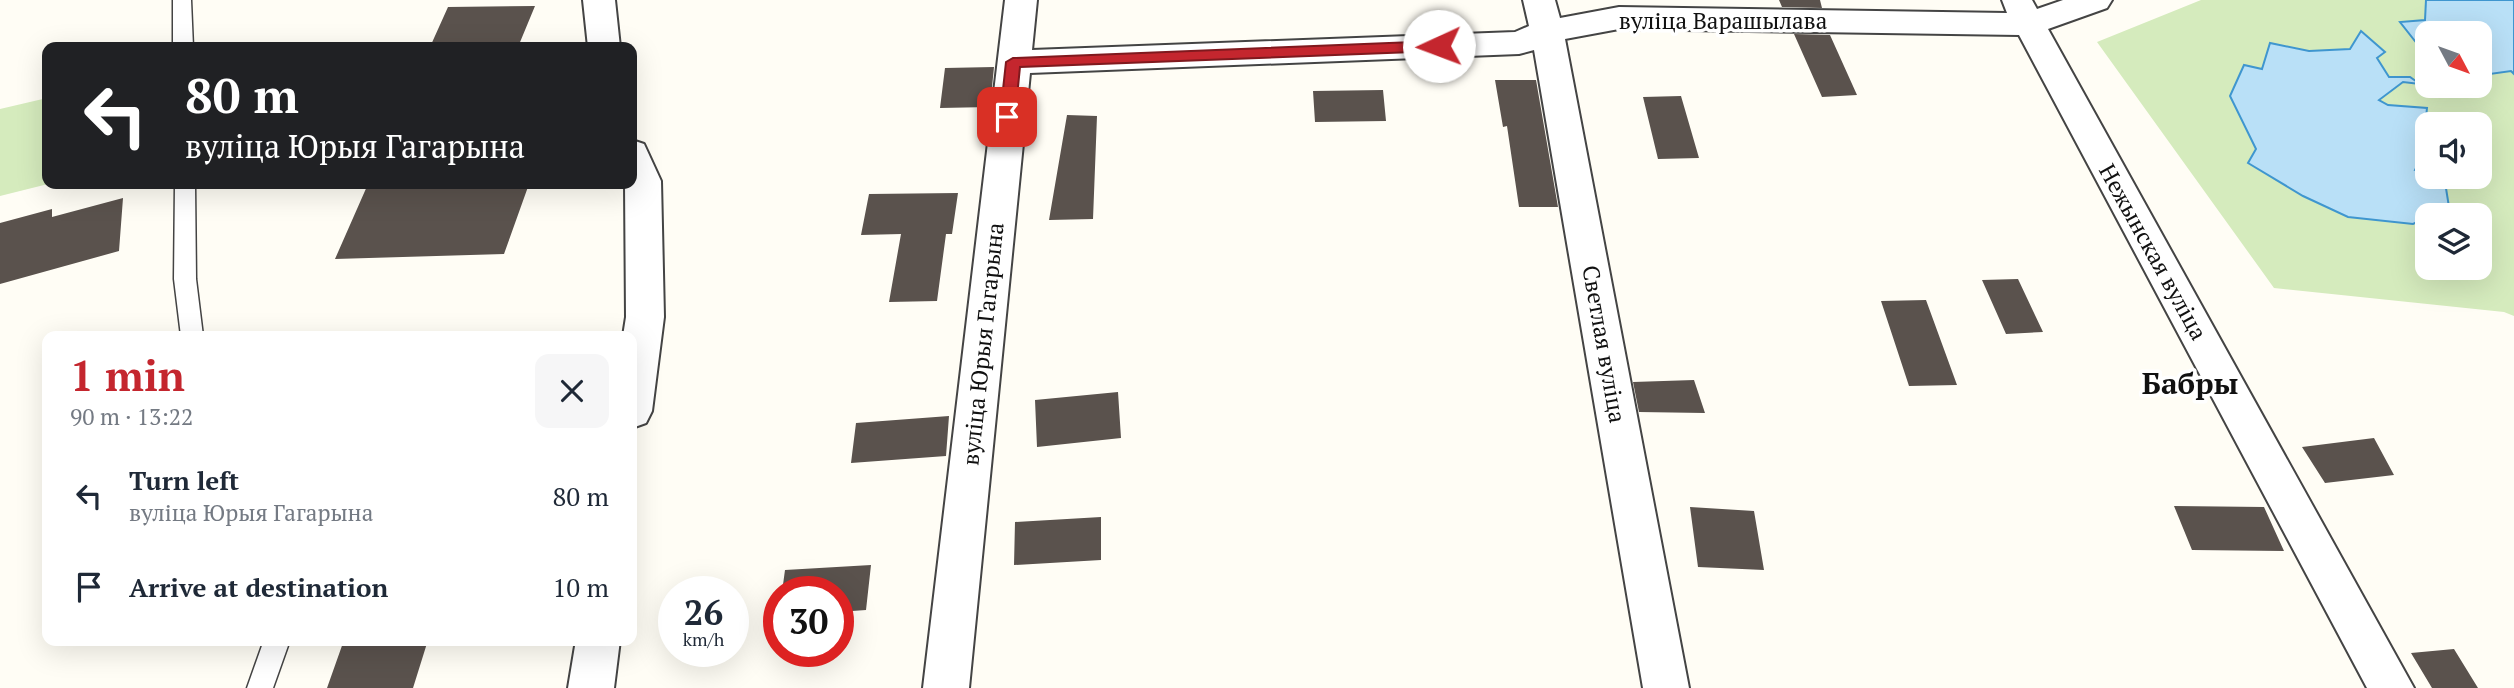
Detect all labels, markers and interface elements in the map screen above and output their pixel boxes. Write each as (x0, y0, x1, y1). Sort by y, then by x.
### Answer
street label: вуліца Варашылава (1619, 5, 1828, 36)
position arrow (1402, 9, 1476, 83)
north arrow (2415, 21, 2492, 98)
map controls (2415, 21, 2492, 280)
text: 80 m (185, 62, 299, 127)
icon: left (70, 70, 161, 161)
pin (977, 87, 1037, 147)
icon: arrive (988, 98, 1026, 136)
button: sound (2415, 112, 2492, 189)
text: вуліца Юрыя Гагарына (185, 125, 525, 167)
street label: Нежынская вуліца (2092, 158, 2215, 346)
button: layers (2415, 203, 2492, 280)
street label: вуліца Юрыя Гагарына (954, 220, 1011, 467)
street label: Светлая вуліца (1575, 263, 1634, 425)
text: 1 min (70, 347, 185, 403)
button: close (535, 354, 609, 428)
district label: Бабры (2142, 363, 2238, 403)
text: 90 m · 13:22 (70, 401, 193, 432)
text: Turn left (129, 463, 239, 497)
icon: left (70, 477, 108, 515)
text: 80 m (553, 479, 609, 513)
text: вуліца Юрыя Гагарына (129, 497, 373, 528)
icon: arrive (70, 568, 108, 606)
text: Arrive at destination (129, 570, 388, 604)
text: 10 m (553, 570, 609, 604)
speed limit sign: 30 (763, 576, 854, 667)
text: 26 (684, 589, 723, 635)
text: km/h (683, 627, 724, 651)

